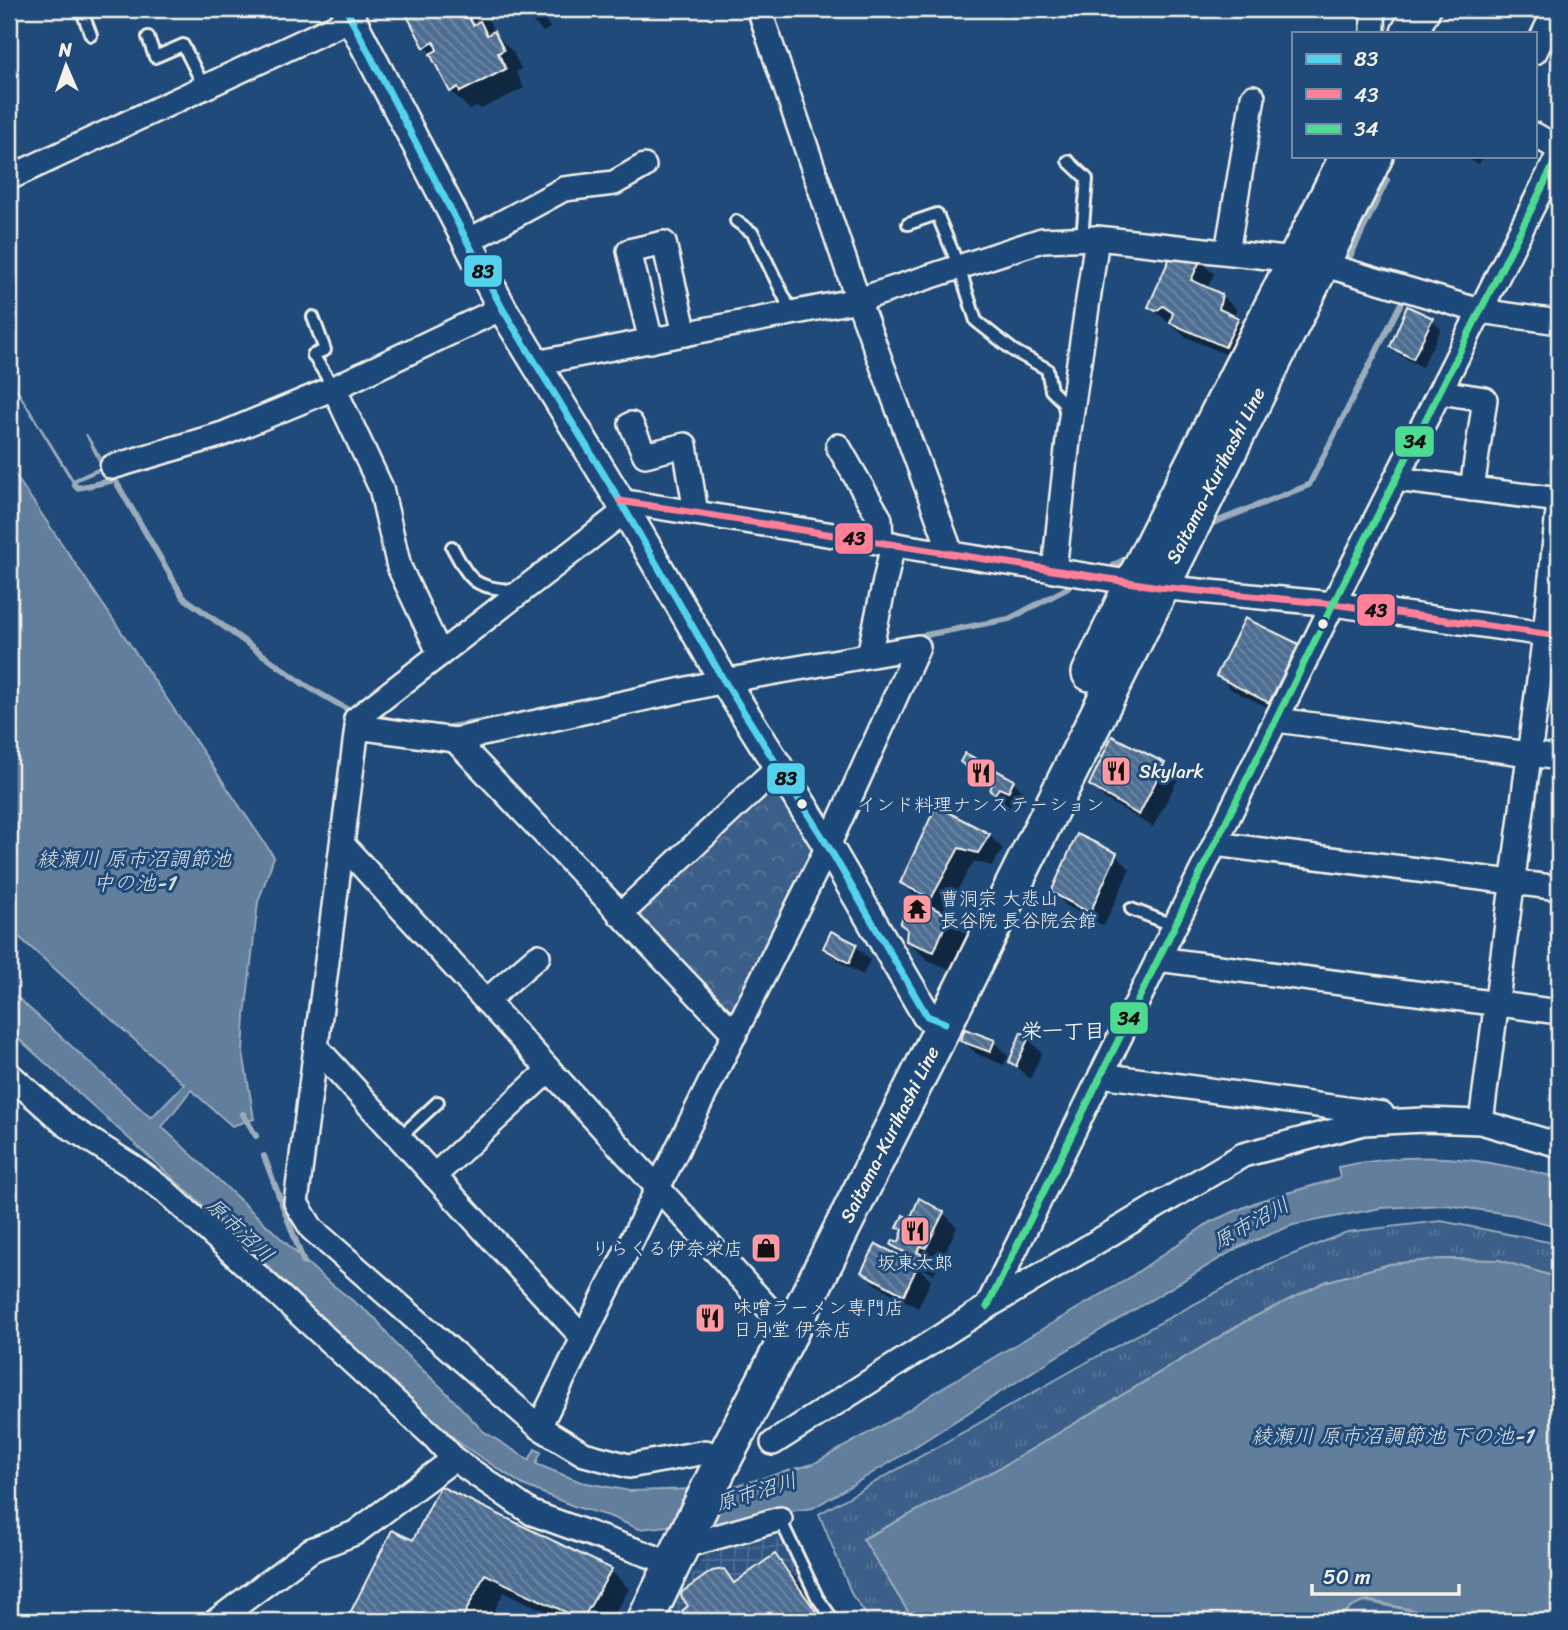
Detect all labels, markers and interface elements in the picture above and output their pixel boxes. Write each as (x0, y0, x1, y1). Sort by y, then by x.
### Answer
north arrow (32, 32, 102, 102)
legend (1292, 32, 1536, 158)
text: N (57, 33, 73, 66)
text: 83 (1354, 40, 1379, 78)
text: 43 (1354, 76, 1379, 114)
text: 34 (1354, 110, 1379, 148)
line badge: 83 (463, 254, 503, 288)
text: 83 (471, 255, 495, 288)
street label: Saitama-Kurihashi Line (1157, 381, 1274, 569)
line badge: 34 (1394, 425, 1435, 458)
text: 34 (1403, 425, 1426, 458)
line badge: 43 (834, 522, 874, 555)
text: 43 (842, 522, 866, 555)
line badge: 43 (1356, 593, 1396, 627)
text: 43 (1364, 594, 1388, 627)
unlabelled marker (1316, 617, 1330, 631)
restaurant icon: Skylark (1099, 754, 1133, 788)
place label: Skylark (1139, 755, 1204, 788)
restaurant icon: インド料理ナンステーション (964, 756, 998, 790)
line badge: 83 (766, 762, 806, 795)
text: 83 (774, 762, 798, 795)
place label: インド料理ナンステーション (857, 788, 1105, 821)
unlabelled marker (795, 797, 809, 811)
water label: 綾瀬川 原市沼調節池 中の池-1 (37, 840, 232, 902)
place label: 曹洞宗 大悲山 長谷院 長谷院会館 (940, 882, 1097, 937)
temple icon: 曹洞宗 大悲山 長谷院 長谷院会館 (900, 892, 934, 926)
line badge: 34 (1109, 1001, 1149, 1035)
text: 34 (1117, 1002, 1140, 1035)
district label: 栄一丁目 (1021, 1012, 1105, 1050)
street label: Saitama-Kurihashi Line (831, 1040, 948, 1228)
water label: 原市沼川 (1205, 1186, 1297, 1260)
water label: 原市沼川 (196, 1187, 284, 1273)
restaurant icon: 坂東太郎 (898, 1214, 932, 1248)
shop icon: りらくる伊奈栄店 (749, 1231, 783, 1265)
place label: りらくる伊奈栄店 (591, 1232, 743, 1265)
place label: 坂東太郎 (877, 1246, 953, 1279)
place label: 味噌ラーメン専門店 日月堂 伊奈店 (733, 1291, 904, 1346)
restaurant icon: 味噌ラーメン専門店 日月堂 伊奈店 (693, 1301, 727, 1335)
water label: 綾瀬川 原市沼調節池 下の池-1 (1251, 1417, 1536, 1455)
water label: 原市沼川 (710, 1462, 802, 1522)
scale bar (1312, 1553, 1460, 1597)
text: 50 m (1323, 1558, 1371, 1596)

